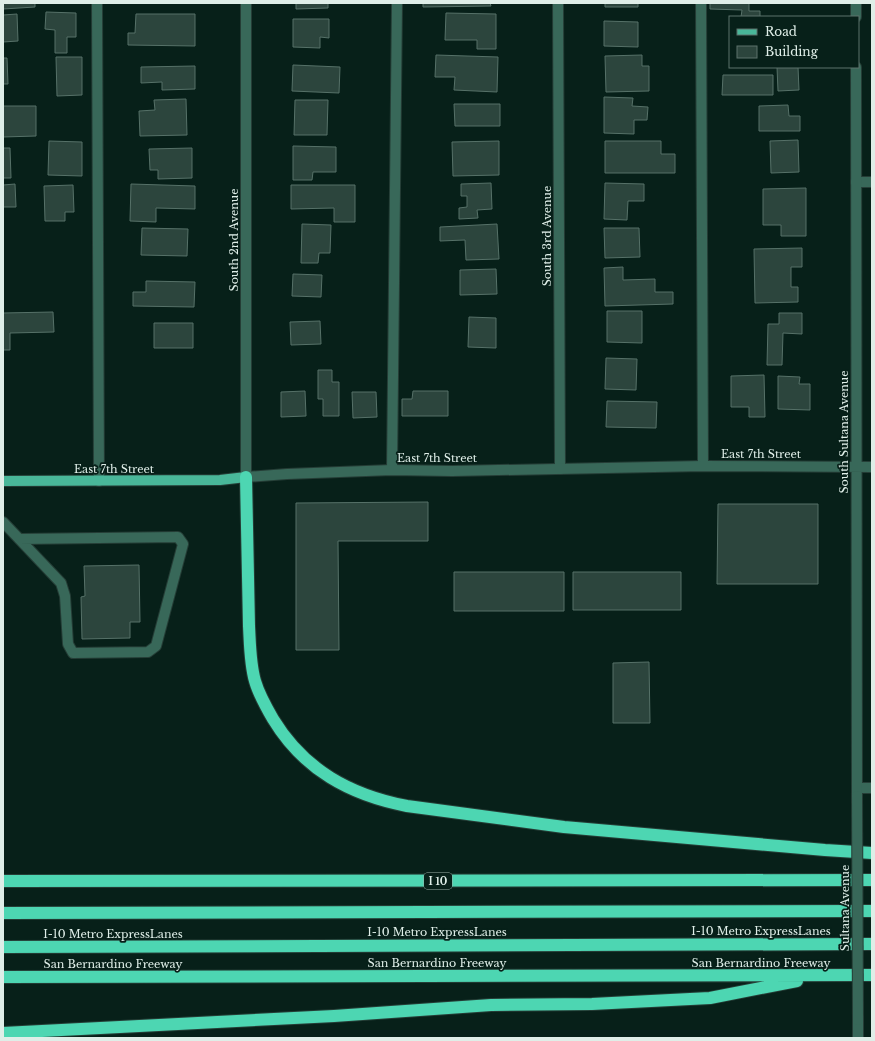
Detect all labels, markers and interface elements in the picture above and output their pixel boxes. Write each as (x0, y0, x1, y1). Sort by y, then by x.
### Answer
legend (729, 16, 859, 68)
text: Road (765, 24, 797, 39)
text: Building (765, 44, 819, 59)
street label: South 3rd Avenue (540, 186, 554, 286)
street label: South 2nd Avenue (227, 189, 241, 291)
street label: South Sultana Avenue (837, 371, 851, 494)
street label: East 7th Street (721, 447, 802, 461)
street label: East 7th Street (397, 451, 478, 465)
street label: East 7th Street (74, 462, 155, 476)
street label: Sultana Avenue (838, 865, 852, 951)
road number: I 10 (424, 873, 452, 889)
street label: I-10 Metro ExpressLanes (691, 924, 831, 938)
street label: I-10 Metro ExpressLanes (367, 925, 507, 939)
street label: I-10 Metro ExpressLanes (43, 927, 183, 941)
street label: San Bernardino Freeway (368, 956, 506, 970)
street label: San Bernardino Freeway (692, 956, 830, 970)
street label: San Bernardino Freeway (44, 957, 182, 971)

